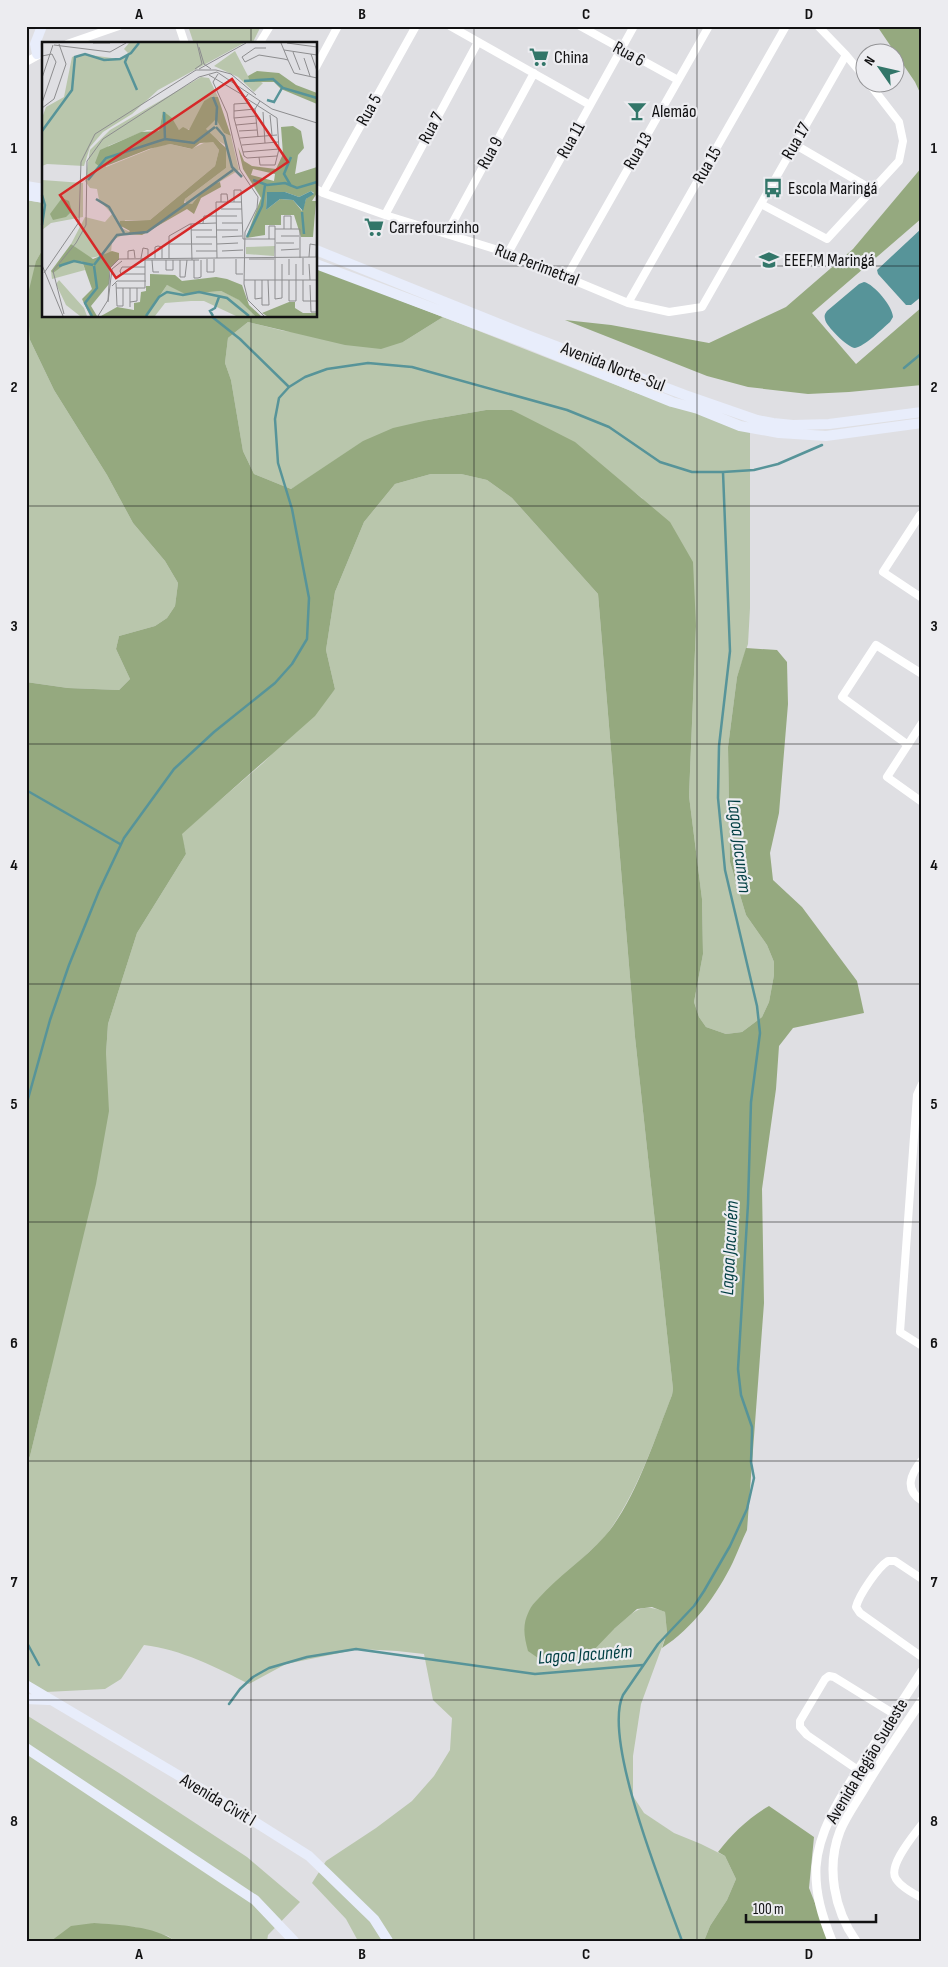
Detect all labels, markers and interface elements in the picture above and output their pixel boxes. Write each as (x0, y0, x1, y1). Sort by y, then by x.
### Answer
text: A (134, 5, 143, 24)
text: B (358, 5, 366, 24)
text: C (582, 5, 590, 24)
text: D (805, 5, 813, 24)
street label: Rua 6 (609, 37, 649, 71)
inset map (42, 42, 318, 318)
north arrow (856, 42, 906, 92)
supermarket icon: China (528, 46, 550, 68)
place label: China (554, 47, 588, 68)
text: N (860, 53, 879, 69)
street label: Rua 5 (352, 91, 386, 129)
bar icon: Alemão (626, 100, 648, 122)
place label: Alemão (651, 101, 696, 122)
street label: Rua 7 (414, 108, 448, 147)
street label: Rua 11 (553, 118, 590, 162)
street label: Rua 17 (777, 118, 815, 163)
street label: Rua 13 (619, 129, 657, 173)
street label: Rua 9 (473, 133, 507, 173)
text: 1 (11, 139, 18, 158)
text: 1 (931, 139, 938, 158)
street label: Rua 15 (688, 143, 726, 187)
bus stop icon: Escola Maringá (762, 177, 784, 199)
place label: Escola Maringá (788, 178, 877, 199)
supermarket icon: Carrefourzinho (363, 216, 385, 238)
place label: Carrefourzinho (389, 217, 479, 238)
street label: Rua Perimetral (492, 239, 582, 291)
school or university icon: EEEFM Maringá (758, 249, 780, 271)
place label: EEEFM Maringá (784, 250, 875, 271)
street label: Avenida Norte-Sul (557, 337, 668, 396)
text: 2 (10, 378, 18, 397)
text: 2 (930, 378, 938, 397)
text: 3 (10, 617, 18, 636)
text: 3 (930, 617, 938, 636)
water label: Lagoa Jacuném (722, 798, 756, 894)
text: 4 (10, 856, 18, 875)
text: 4 (930, 856, 938, 875)
text: 5 (10, 1095, 18, 1114)
text: 5 (930, 1095, 938, 1114)
water label: Lagoa Jacuném (716, 1200, 744, 1296)
text: 6 (10, 1334, 18, 1353)
text: 6 (930, 1334, 938, 1353)
text: 7 (11, 1573, 18, 1592)
text: 7 (931, 1573, 938, 1592)
water label: Lagoa Jacuném (537, 1640, 633, 1670)
street label: Avenida Região Sudeste (821, 1695, 913, 1828)
street label: Avenida Civit I (176, 1769, 260, 1831)
text: 8 (10, 1812, 18, 1831)
text: 8 (930, 1812, 938, 1831)
scale bar (746, 1892, 876, 1924)
text: 100 m (753, 1900, 784, 1919)
text: A (134, 1945, 143, 1964)
text: B (358, 1945, 366, 1964)
text: C (582, 1945, 590, 1964)
text: D (805, 1945, 813, 1964)

